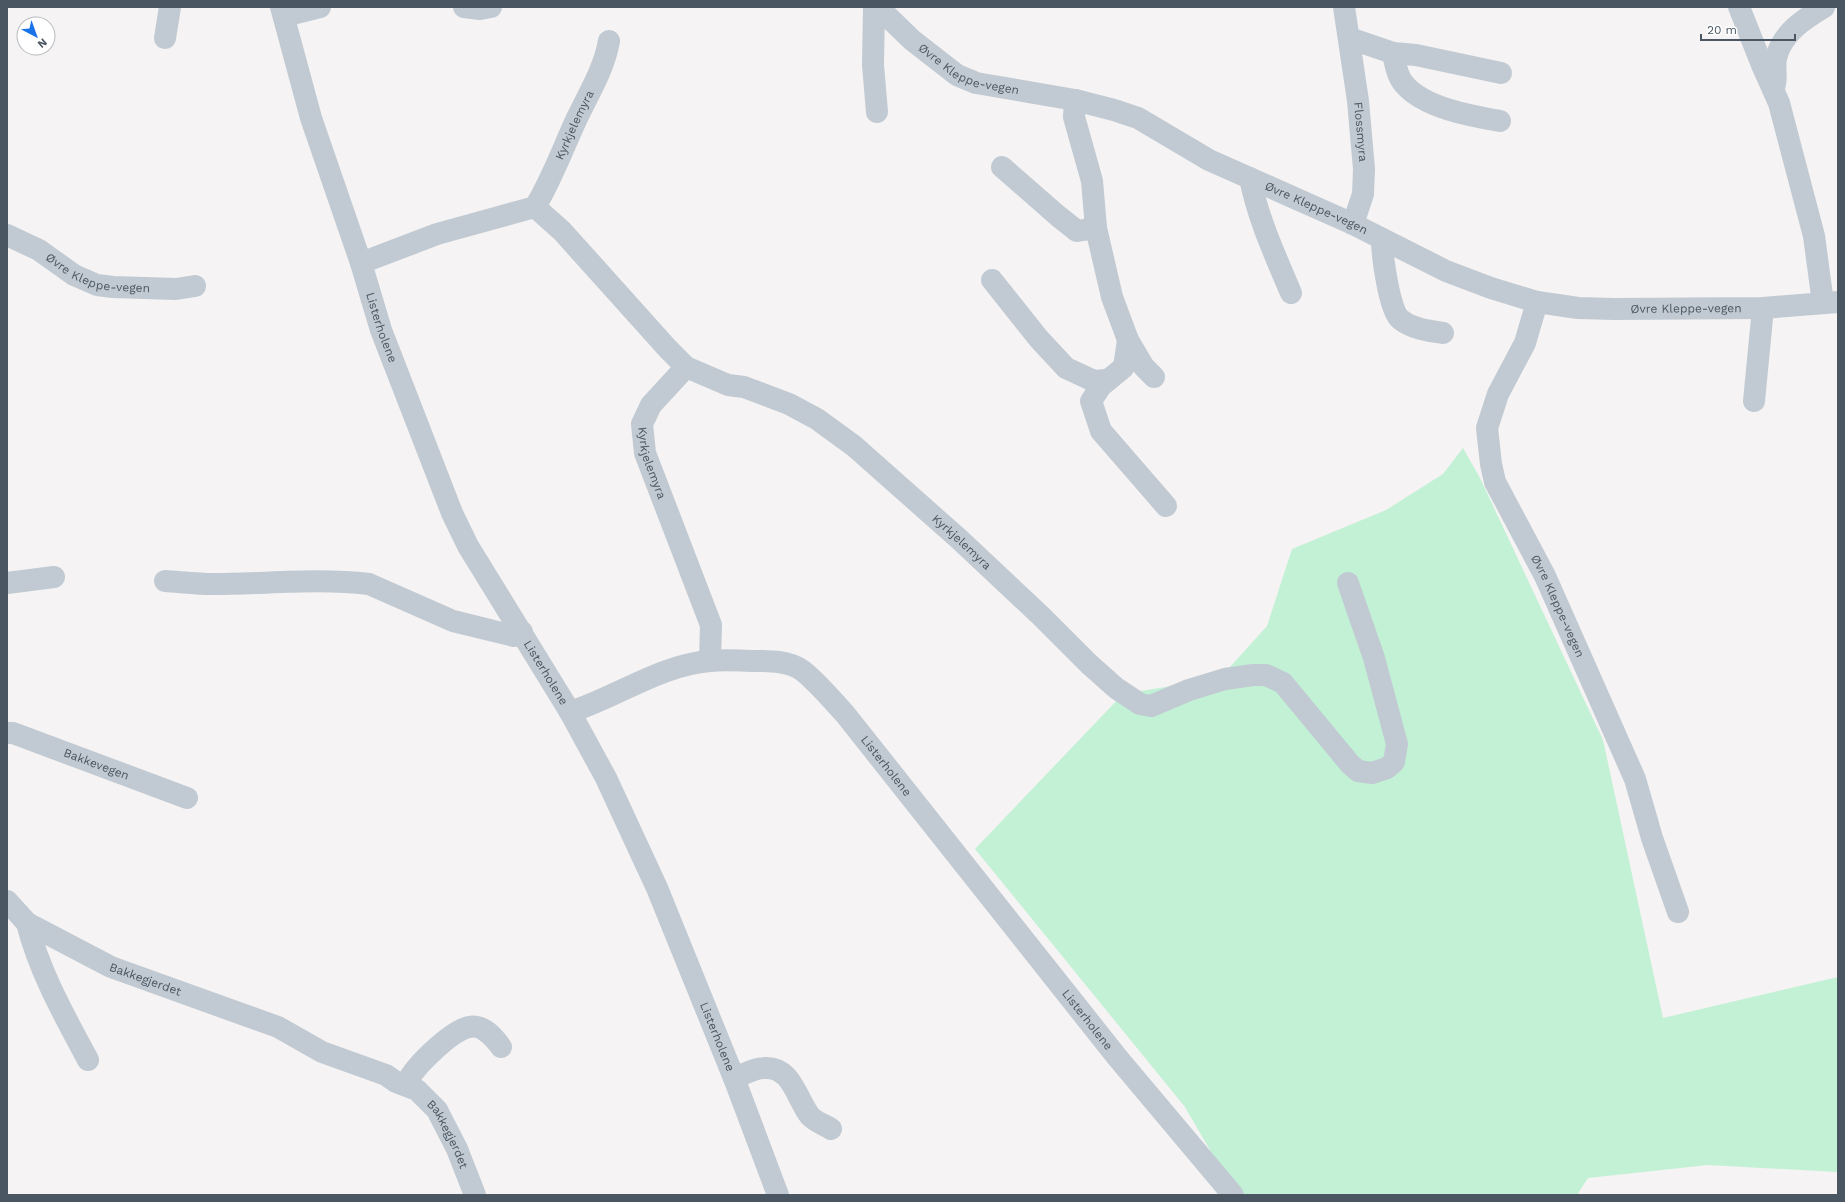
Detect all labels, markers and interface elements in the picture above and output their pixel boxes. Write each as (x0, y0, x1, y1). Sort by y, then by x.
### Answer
north arrow (16, 16, 56, 56)
scale bar (1701, 16, 1795, 42)
text: 20 m (1707, 23, 1737, 37)
text: N (35, 36, 50, 51)
street label: Øvre Kleppe-vegen (916, 41, 1020, 97)
street label: Kyrkjelemyra (552, 88, 597, 162)
street label: Flossmyra (1351, 101, 1370, 162)
street label: Øvre Kleppe-vegen (1263, 179, 1370, 237)
street label: Øvre Kleppe-vegen (43, 250, 150, 295)
street label: Listerholene (363, 291, 400, 365)
street label: Øvre Kleppe-vegen (1630, 301, 1742, 316)
street label: Kyrkjelemyra (635, 426, 669, 501)
street label: Kyrkjelemyra (929, 512, 994, 573)
street label: Øvre Kleppe-vegen (1528, 552, 1587, 660)
street label: Listerholene (521, 638, 571, 708)
street label: Listerholene (858, 733, 914, 799)
street label: Bakkevegen (62, 746, 131, 783)
street label: Bakkegjerdet (107, 960, 183, 999)
street label: Listerholene (1059, 987, 1116, 1053)
street label: Listerholene (697, 1000, 738, 1073)
street label: Bakkegjerdet (424, 1097, 471, 1171)

